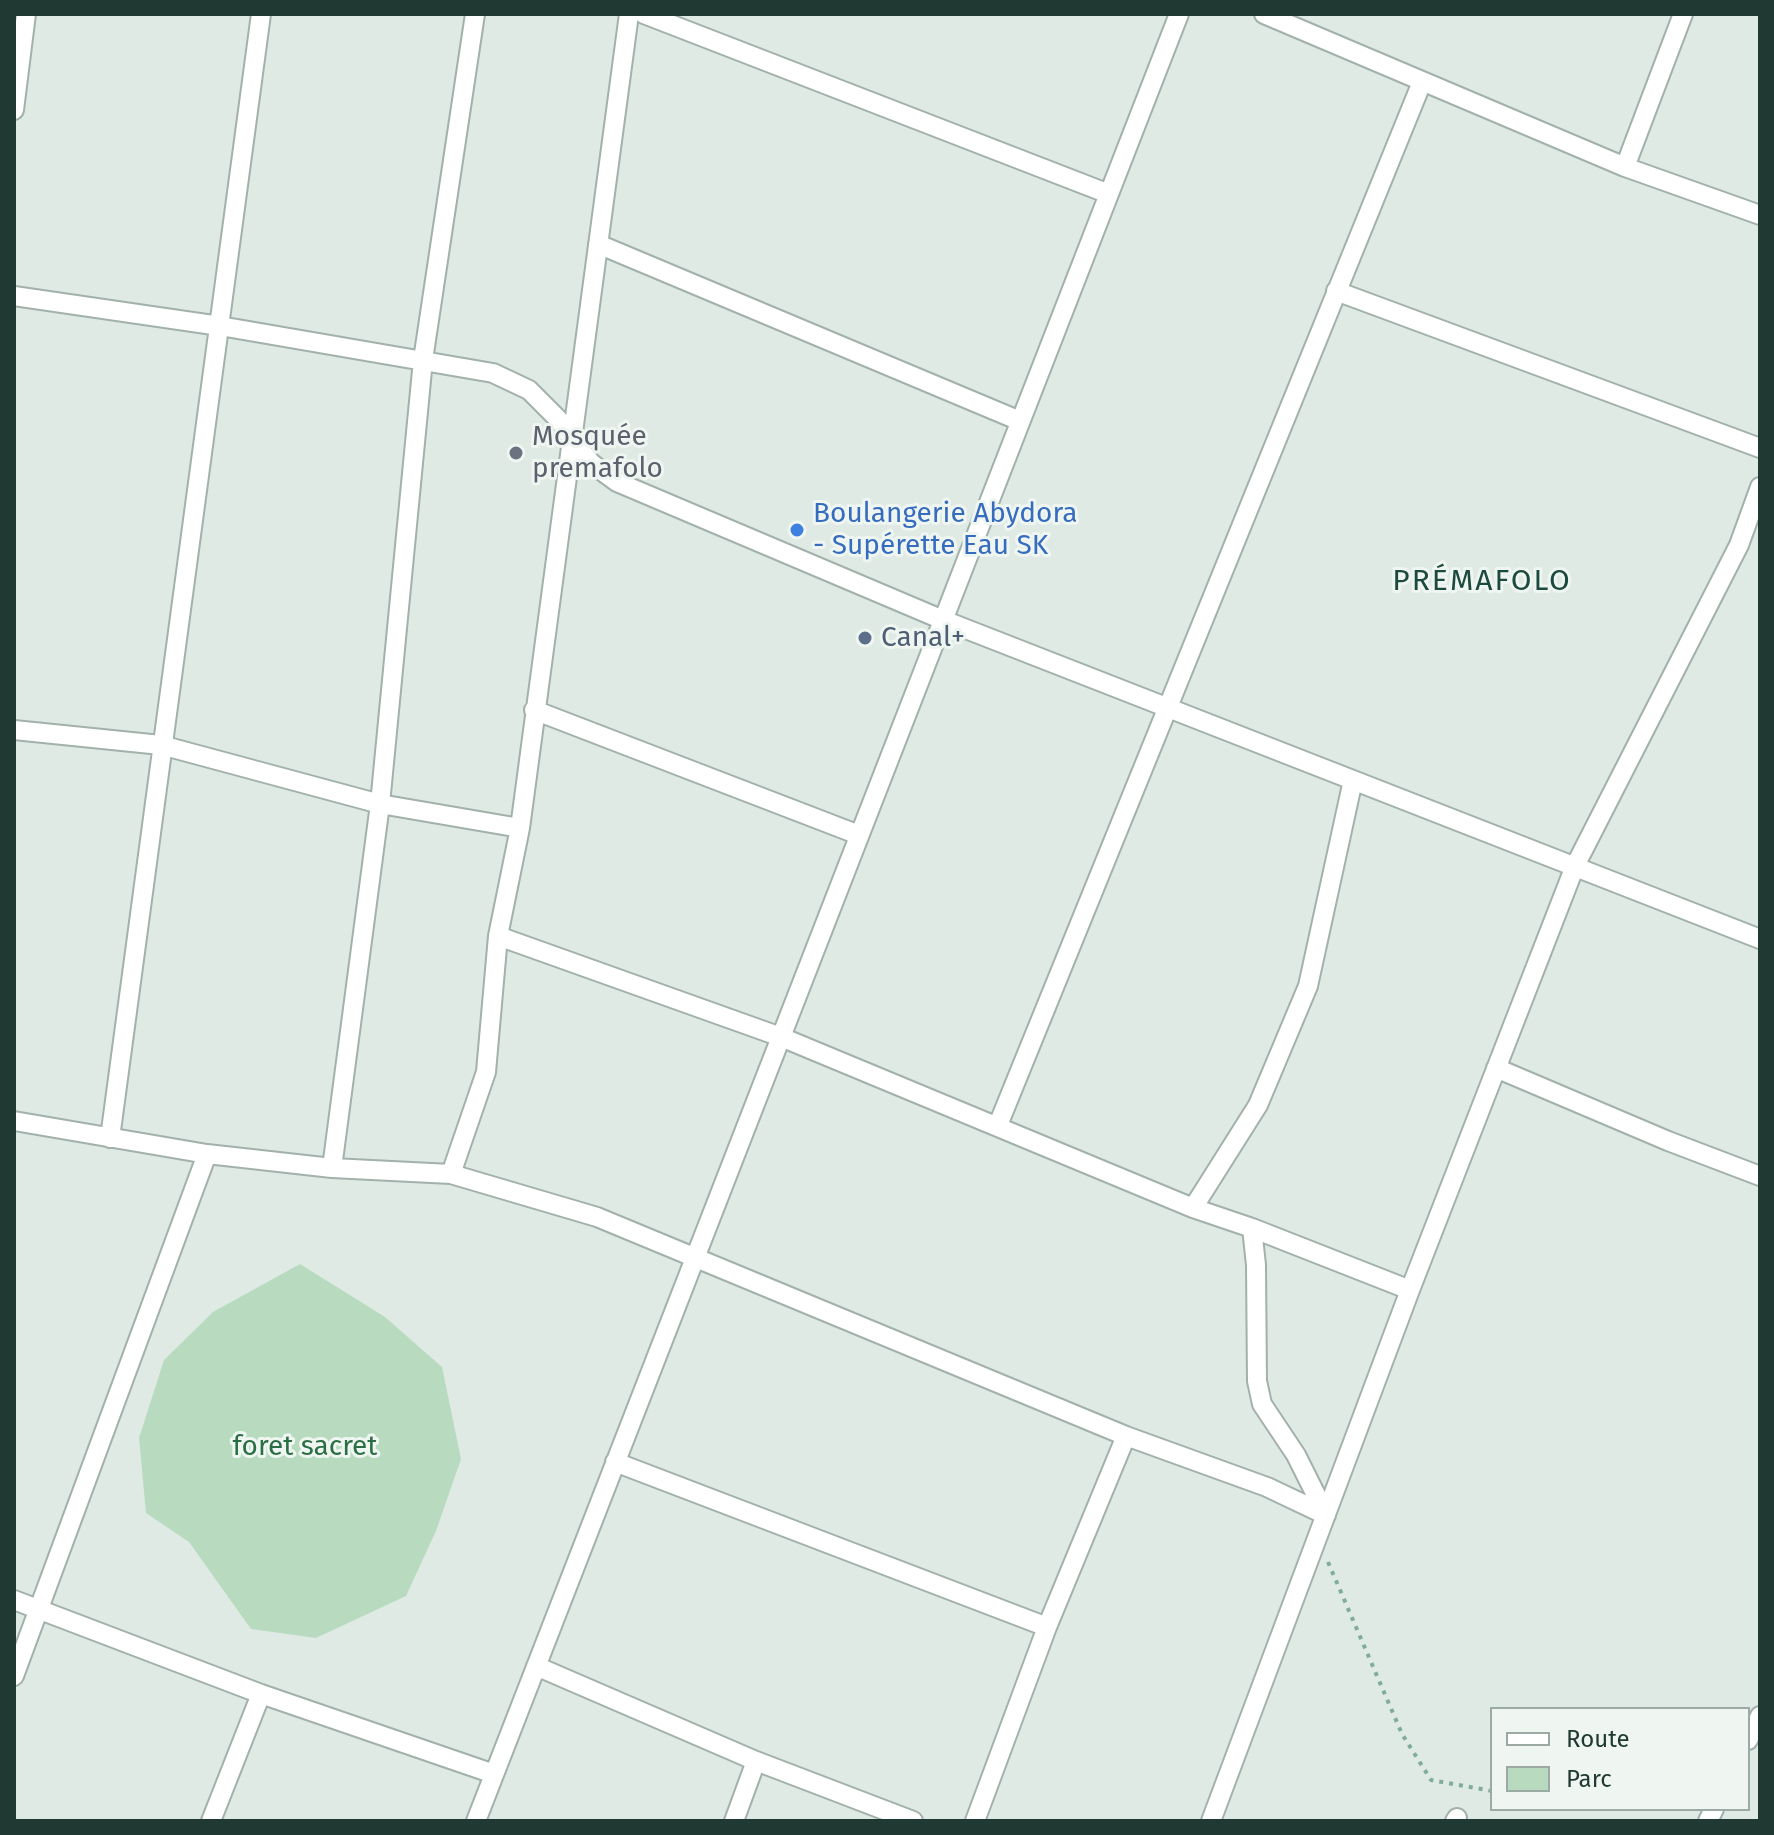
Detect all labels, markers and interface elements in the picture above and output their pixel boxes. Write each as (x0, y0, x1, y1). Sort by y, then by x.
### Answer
place label: Mosquée premafolo (532, 420, 663, 486)
marker: Mosquée premafolo (507, 444, 525, 462)
place label: Boulangerie Abydora - Supérette Eau SK (813, 497, 1078, 563)
marker: Boulangerie Abydora - Supérette Eau SK (788, 521, 806, 539)
district label: PRÉMAFOLO (1392, 564, 1572, 600)
place label: Canal+ (881, 621, 965, 655)
marker: Canal+ (856, 629, 874, 647)
park label: foret sacret (233, 1430, 377, 1464)
legend (1490, 1707, 1750, 1811)
text: Route (1566, 1725, 1630, 1753)
text: Parc (1566, 1765, 1612, 1793)

